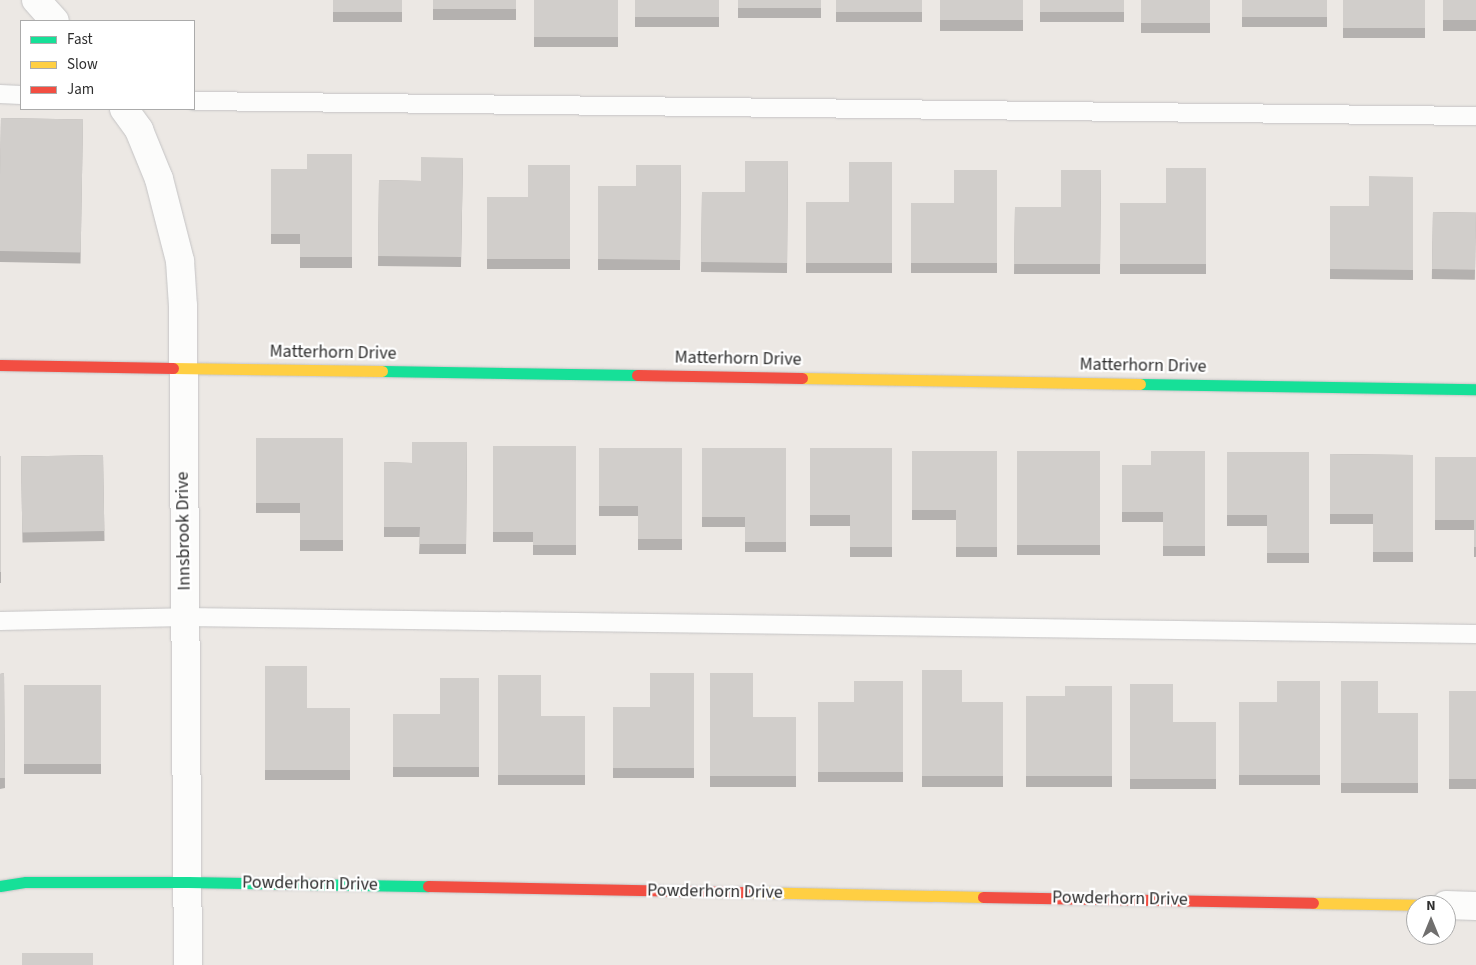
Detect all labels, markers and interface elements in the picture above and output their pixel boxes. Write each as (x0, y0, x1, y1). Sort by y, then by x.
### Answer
legend (20, 20, 195, 110)
text: Fast (67, 29, 93, 50)
text: Slow (67, 54, 98, 75)
text: Jam (67, 79, 94, 100)
street label: Matterhorn Drive (269, 341, 397, 365)
street label: Matterhorn Drive (674, 347, 802, 371)
street label: Matterhorn Drive (1079, 354, 1207, 378)
street label: Innsbrook Drive (172, 471, 196, 591)
street label: Powderhorn Drive (242, 872, 378, 896)
street label: Powderhorn Drive (647, 880, 783, 904)
street label: Powderhorn Drive (1052, 887, 1188, 911)
north arrow (1406, 895, 1456, 945)
text: N (1426, 896, 1436, 916)

